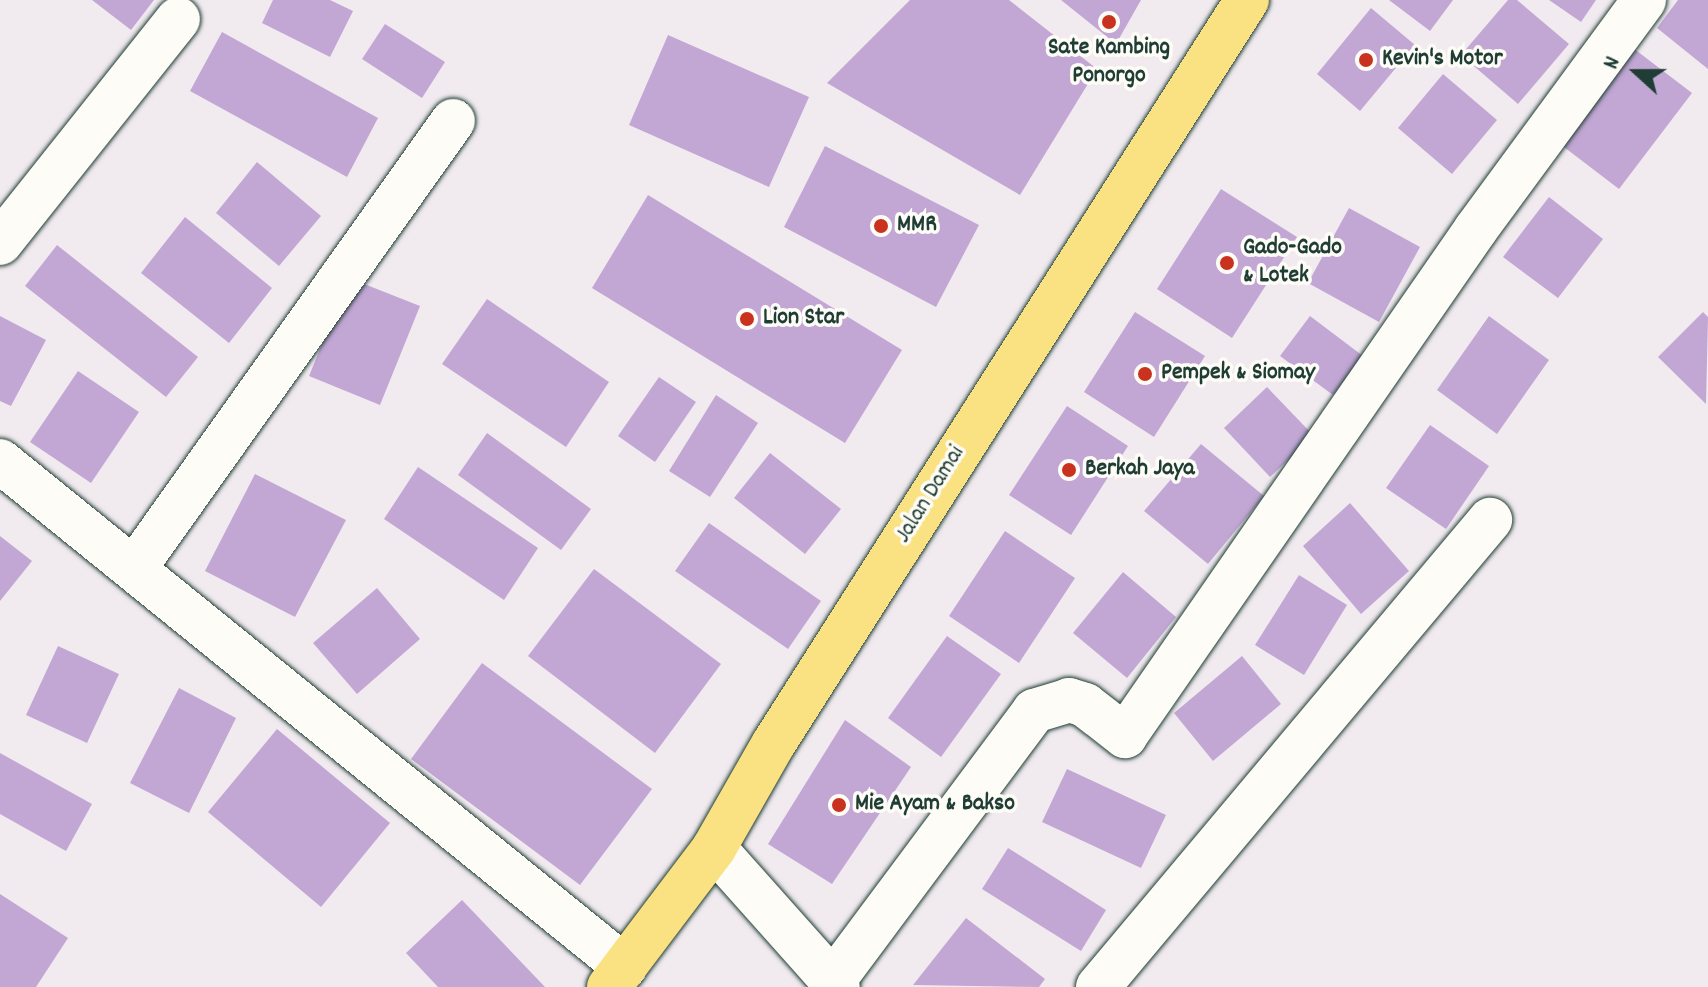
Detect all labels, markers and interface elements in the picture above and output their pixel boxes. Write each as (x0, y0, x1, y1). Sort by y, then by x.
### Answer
marker: Sate Kambing Ponorgo (1100, 13, 1118, 31)
north arrow (1596, 32, 1676, 112)
place label: Sate Kambing Ponorgo (1048, 35, 1170, 91)
place label: Kevin's Motor (1382, 46, 1503, 74)
marker: Kevin's Motor (1357, 51, 1375, 69)
text: N (1597, 53, 1630, 74)
place label: MMR (897, 212, 937, 240)
marker: MMR (872, 217, 890, 235)
place label: Gado-Gado & Lotek (1243, 235, 1342, 291)
marker: Gado-Gado & Lotek (1218, 254, 1236, 272)
place label: Lion Star (763, 305, 844, 333)
marker: Lion Star (738, 310, 756, 328)
place label: Pempek & Siomay (1161, 360, 1315, 388)
marker: Pempek & Siomay (1136, 365, 1154, 383)
street label: Jalan Damai (890, 441, 972, 549)
place label: Berkah Jaya (1085, 456, 1194, 484)
marker: Berkah Jaya (1060, 461, 1078, 479)
place label: Mie Ayam & Bakso (855, 791, 1015, 819)
marker: Mie Ayam & Bakso (830, 796, 848, 814)

